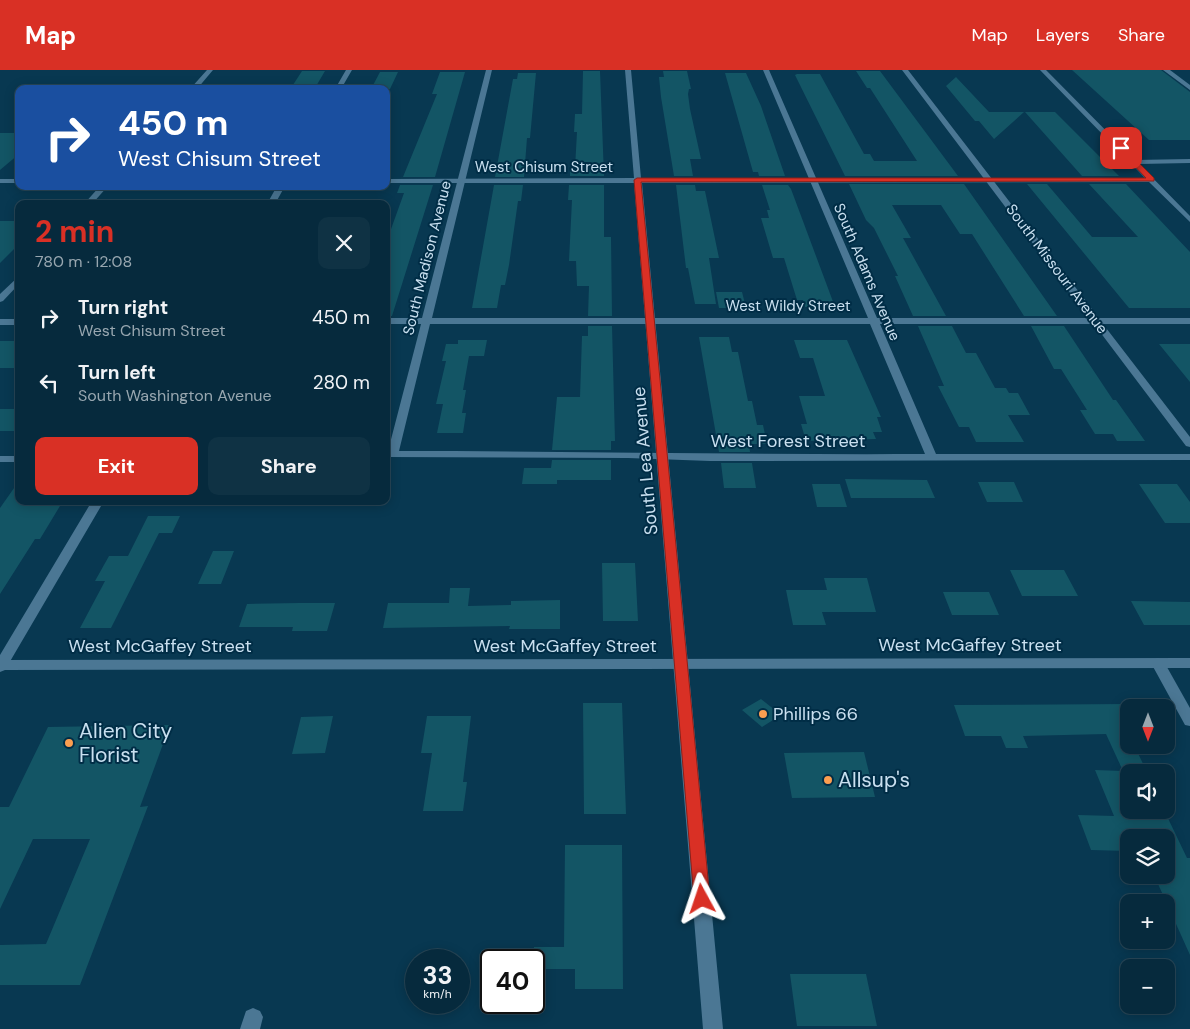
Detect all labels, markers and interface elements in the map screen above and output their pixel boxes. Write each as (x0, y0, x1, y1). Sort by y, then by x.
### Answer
text: Map (25, 20, 76, 51)
text: Map (972, 23, 1008, 47)
text: Layers (1036, 23, 1090, 47)
text: Share (1118, 23, 1165, 47)
text: 450 m (118, 100, 228, 146)
icon: right (35, 105, 100, 170)
pin (1100, 127, 1142, 169)
icon: arrive (1107, 134, 1135, 162)
text: West Chisum Street (118, 144, 321, 173)
street label: West Chisum Street (475, 157, 613, 177)
street label: South Madison Avenue (398, 179, 456, 337)
street label: South Adams Avenue (829, 200, 905, 344)
street label: South Missouri Avenue (1002, 200, 1112, 338)
text: 2 min (35, 212, 114, 251)
button: close (318, 217, 370, 269)
text: 780 m · 12:08 (35, 251, 132, 272)
text: Turn right (78, 295, 168, 320)
street label: West Wildy Street (725, 296, 851, 316)
icon: right (35, 304, 63, 332)
text: 450 m (312, 305, 370, 330)
text: West Chisum Street (78, 320, 226, 341)
text: Turn left (78, 360, 156, 385)
icon: left (35, 369, 63, 397)
text: 280 m (313, 370, 370, 395)
text: South Washington Avenue (78, 385, 272, 406)
street label: South Lea Avenue (627, 386, 663, 536)
street label: West Forest Street (710, 429, 866, 453)
button: Exit (35, 437, 198, 495)
button: Share (208, 437, 370, 495)
street label: West McGaffey Street (878, 633, 1062, 657)
street label: West McGaffey Street (68, 634, 252, 658)
street label: West McGaffey Street (473, 634, 657, 658)
north arrow (1120, 699, 1175, 754)
map controls (1120, 699, 1175, 1014)
place label: Phillips 66 (773, 702, 858, 726)
marker: Phillips 66 (757, 708, 769, 720)
place label: Alien City Florist (79, 717, 173, 769)
marker: Alien City Florist (63, 737, 75, 749)
button: sound (1120, 764, 1175, 819)
place label: Allsup's (838, 766, 910, 794)
marker: Allsup's (822, 774, 834, 786)
button: layers (1120, 829, 1175, 884)
position arrow (675, 872, 727, 924)
button: + (1120, 894, 1175, 949)
speed limit sign: 40 (480, 949, 545, 1014)
text: 33 (422, 959, 453, 992)
button: − (1120, 959, 1175, 1014)
text: km/h (423, 986, 452, 1002)

